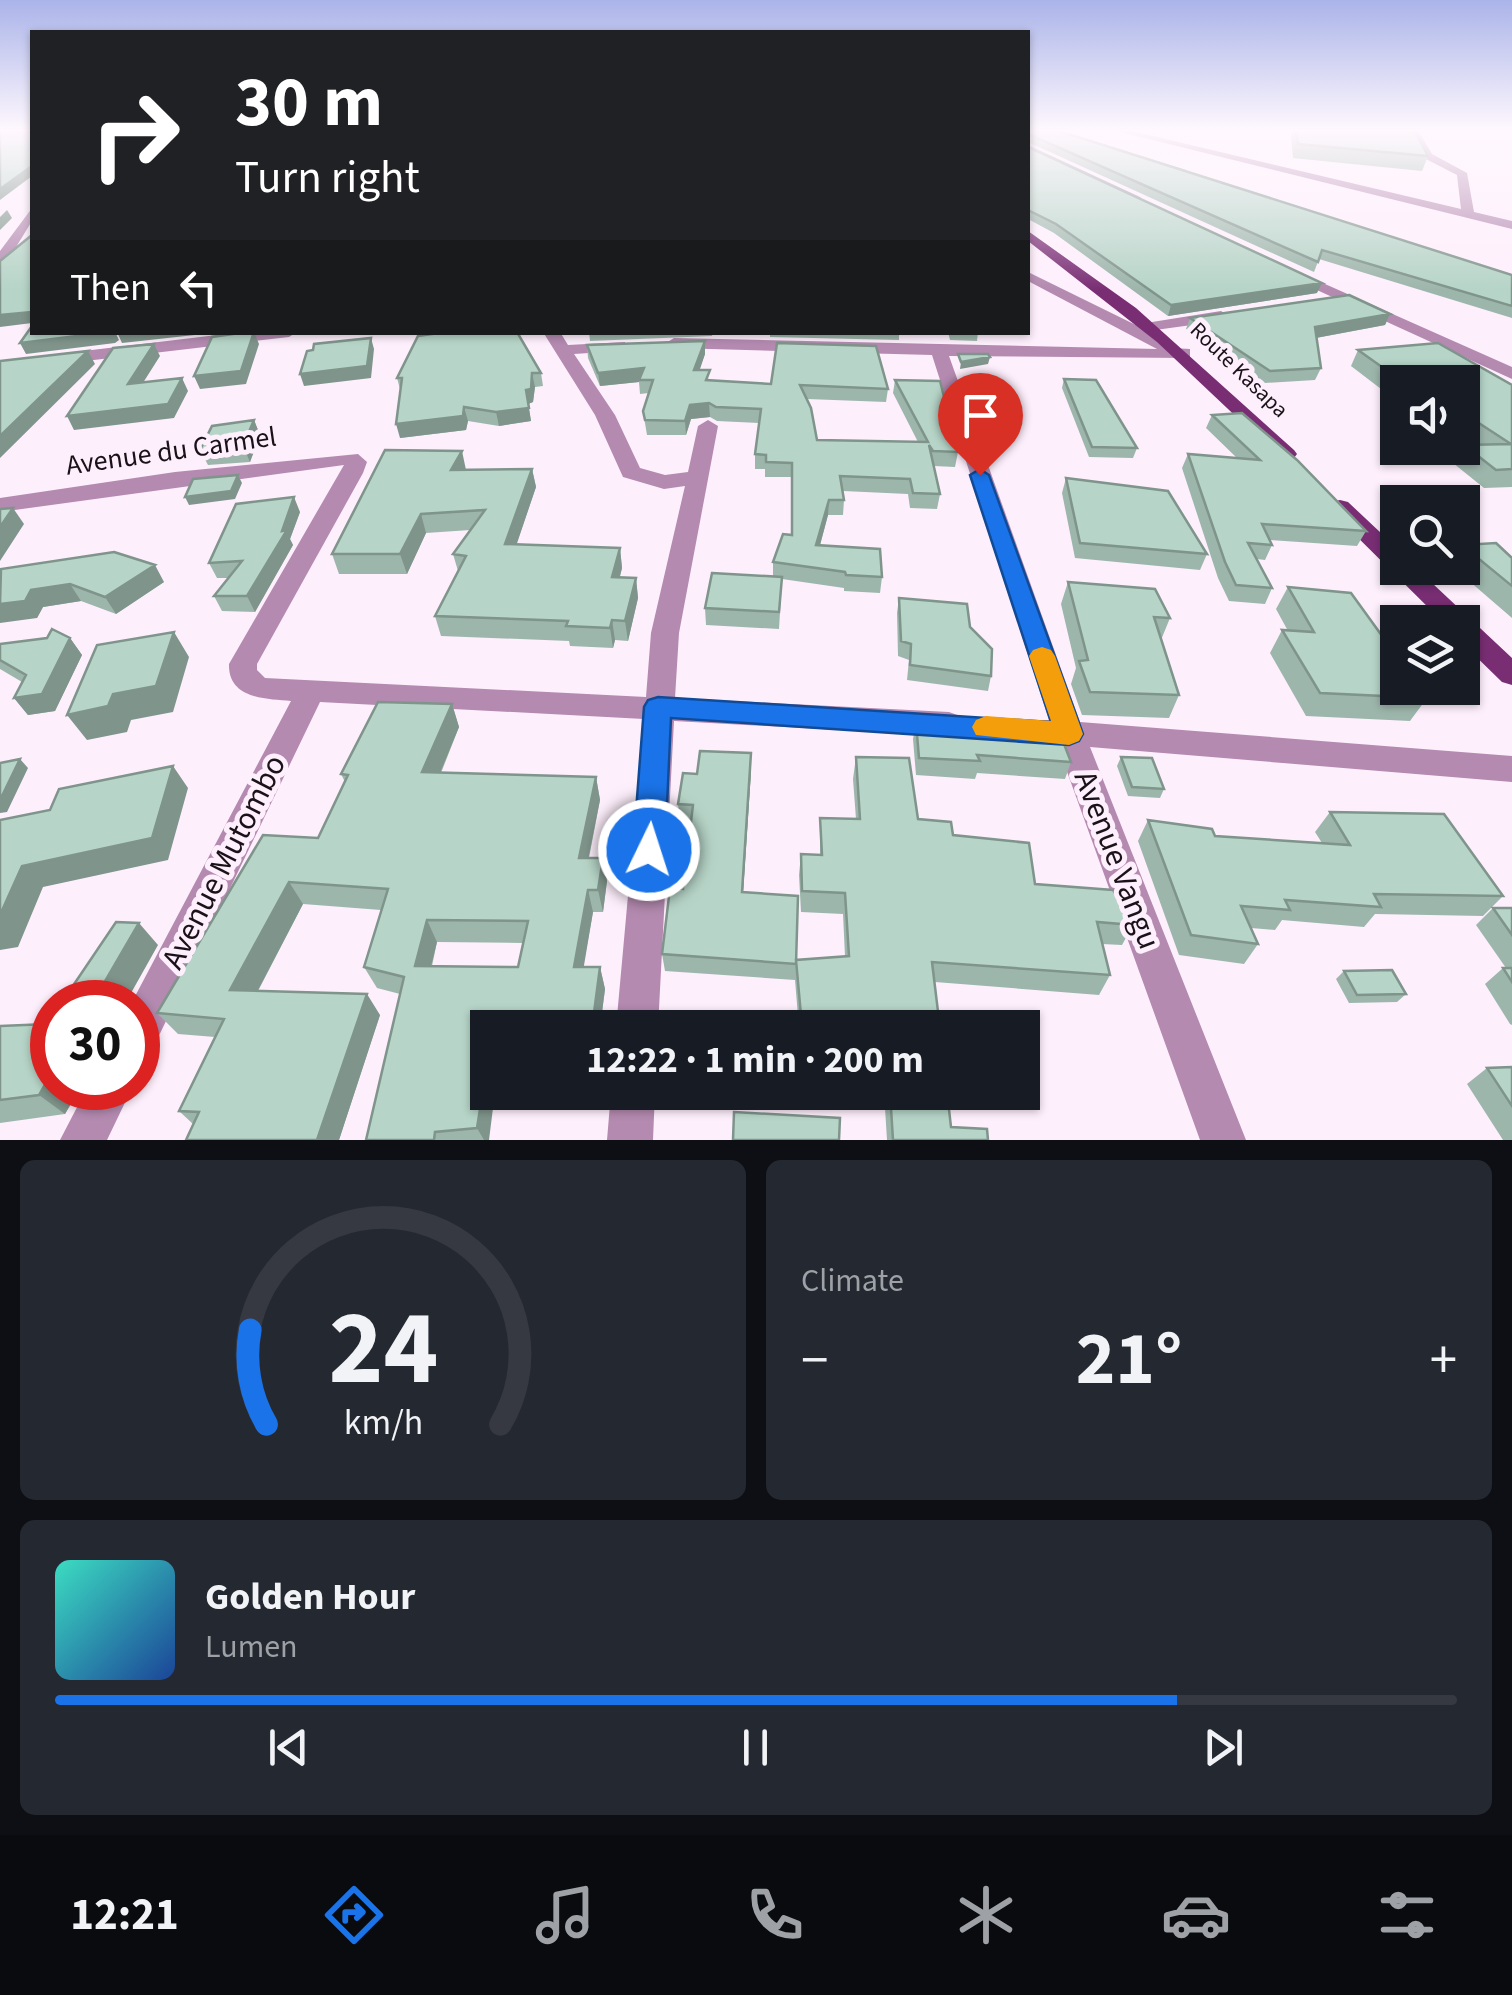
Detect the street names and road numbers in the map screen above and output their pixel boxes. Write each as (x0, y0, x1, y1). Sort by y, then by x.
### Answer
street label: Route Kasapa (1183, 315, 1295, 425)
street label: Avenue du Carmel (63, 416, 279, 486)
street label: Avenue Mutombo (150, 747, 298, 977)
street label: Avenue Vangu (1062, 764, 1172, 956)

